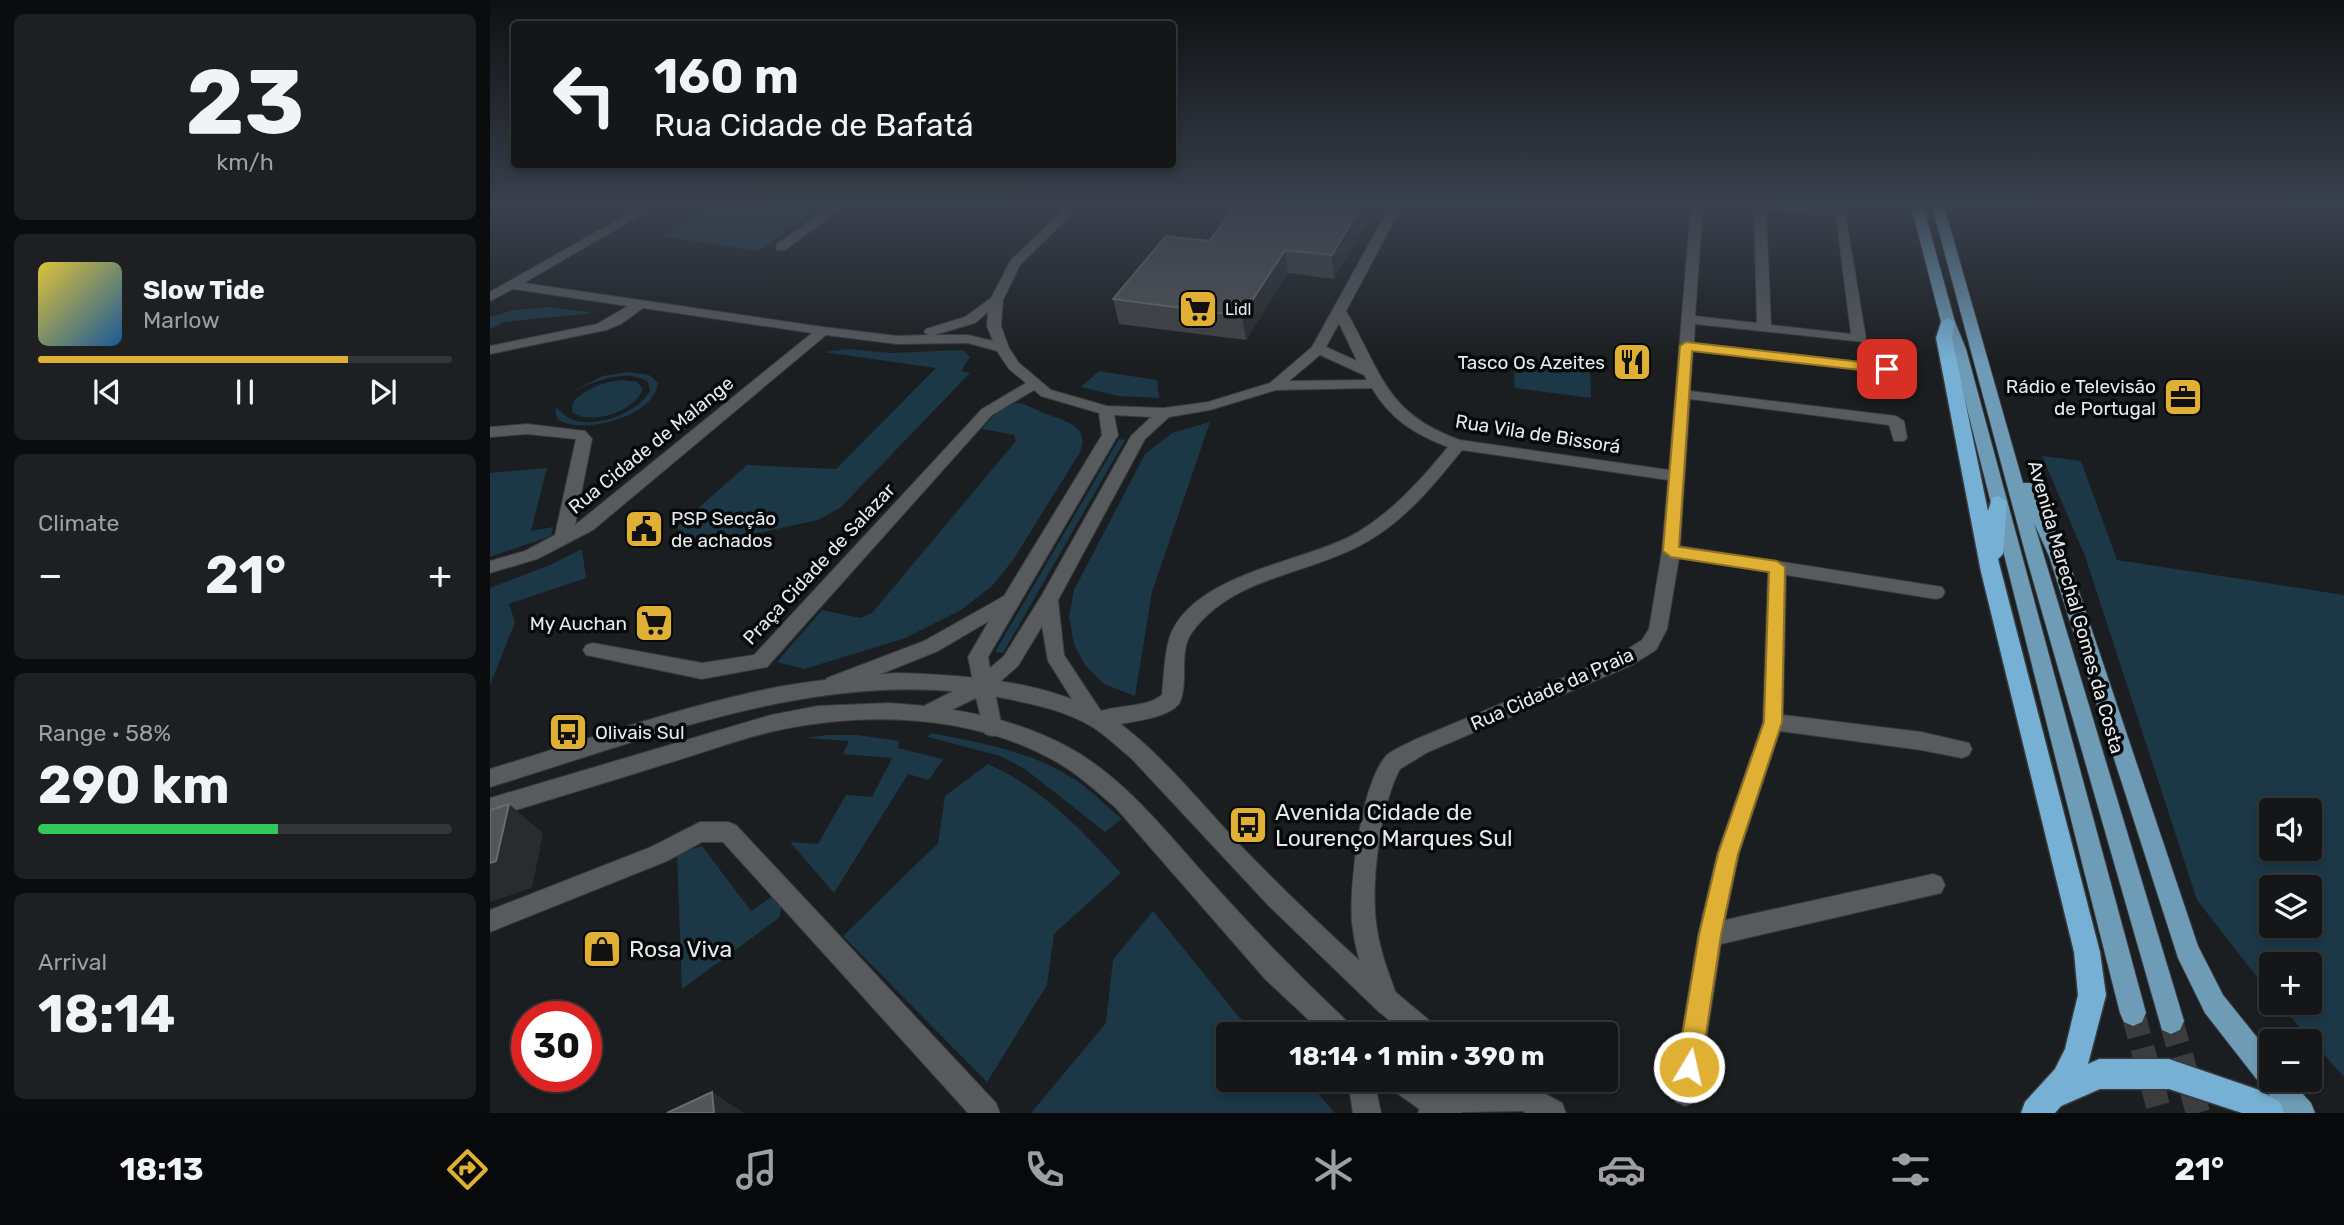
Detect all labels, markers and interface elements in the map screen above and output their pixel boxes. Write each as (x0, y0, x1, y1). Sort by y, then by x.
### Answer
text: 160 m (654, 47, 799, 105)
text: 23 (185, 48, 305, 156)
icon: left (539, 49, 630, 140)
text: Rua Cidade de Bafatá (654, 106, 974, 144)
text: km/h (216, 148, 274, 176)
text: Slow Tide (143, 275, 265, 306)
supermarket icon: Lidl (1177, 288, 1219, 330)
place label: Lidl (1225, 300, 1251, 319)
text: Marlow (143, 306, 220, 334)
pin (1857, 339, 1917, 399)
restaurant icon: Tasco Os Azeites (1611, 341, 1653, 383)
icon: arrive (1868, 350, 1906, 388)
place label: Tasco Os Azeites (1458, 351, 1605, 374)
street label: Rua Cidade de Malange (564, 371, 738, 519)
icon: previous (88, 373, 126, 411)
icon: pause (226, 373, 264, 411)
icon: next (364, 373, 402, 411)
place label: Rádio e Televisão de Portugal (2006, 375, 2156, 420)
office icon: Rádio e Televisão de Portugal (2162, 376, 2204, 418)
street label: Rua Vila de Bissorá (1454, 410, 1622, 458)
street label: Avenida Marechal Gomes da Costa (2023, 458, 2129, 756)
street label: Praça Cidade de Salazar (738, 478, 900, 650)
place label: PSP Secção de achados (671, 507, 776, 552)
public building icon: PSP Secção de achados (623, 508, 665, 550)
text: Climate (38, 509, 119, 537)
text: 21° (205, 544, 286, 606)
text: − (38, 552, 63, 598)
text: + (428, 552, 452, 598)
supermarket icon: My Auchan (633, 602, 675, 644)
place label: My Auchan (530, 612, 627, 635)
street label: Rua Cidade da Praia (1467, 643, 1637, 735)
bus stop icon: Olivais Sul (547, 711, 589, 753)
text: Range · 58% (38, 719, 171, 747)
place label: Olivais Sul (595, 721, 685, 744)
text: 290 km (38, 754, 230, 816)
place label: Avenida Cidade de Lourenço Marques Sul (1275, 798, 1513, 852)
map controls (2259, 798, 2322, 1092)
button: sound (2259, 798, 2322, 861)
bus stop icon: Avenida Cidade de Lourenço Marques Sul (1227, 804, 1269, 846)
button: layers (2259, 875, 2322, 938)
shop icon: Rosa Viva (581, 928, 623, 970)
place label: Rosa Viva (629, 935, 732, 963)
text: Arrival (38, 948, 107, 976)
button: + (2259, 952, 2322, 1015)
text: 18:14 (38, 983, 176, 1045)
speed limit sign: 30 (511, 1001, 602, 1092)
button: − (2259, 1029, 2322, 1092)
position arrow (1652, 1030, 1726, 1104)
text: 18:14 · 1 min · 390 m (1289, 1041, 1545, 1072)
icon: directions (443, 1145, 492, 1194)
icon: music (732, 1145, 781, 1194)
icon: phone (1020, 1145, 1069, 1194)
icon: climate (1309, 1145, 1358, 1194)
icon: car (1597, 1145, 1646, 1194)
icon: filters (1886, 1145, 1935, 1194)
text: 18:13 (120, 1150, 204, 1188)
text: 21° (2174, 1150, 2224, 1188)

